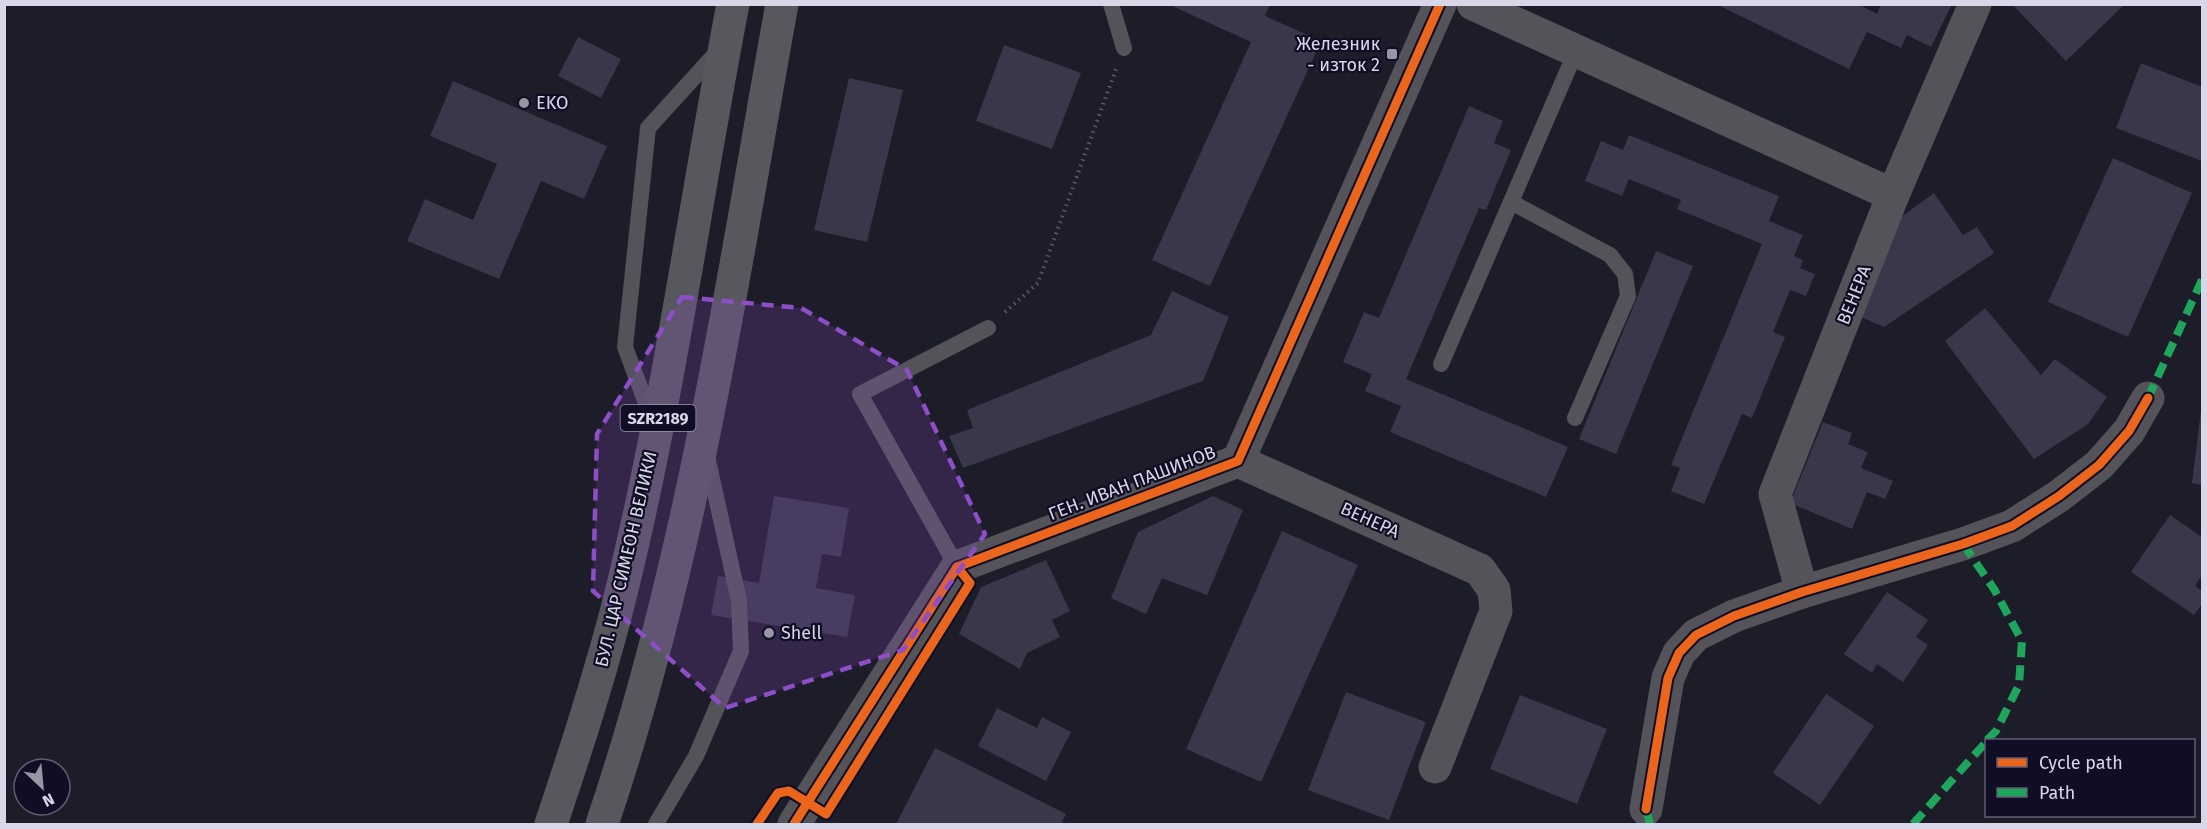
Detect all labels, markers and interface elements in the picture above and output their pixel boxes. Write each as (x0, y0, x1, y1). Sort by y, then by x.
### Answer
place label: Железник - изток 2 (1296, 33, 1381, 76)
marker: Железник - изток 2 (1385, 47, 1399, 61)
place label: EKO (536, 92, 568, 114)
marker: EKO (517, 96, 531, 110)
street label: ВЕНЕРА (1832, 261, 1876, 328)
road number: SZR2189 (620, 405, 696, 431)
street label: ГЕН. ИВАН ПАШИНОВ (1045, 441, 1219, 525)
street label: БУЛ. ЦАР СИМЕОН ВЕЛИКИ (590, 449, 662, 669)
street label: ВЕНЕРА (1337, 497, 1403, 543)
place label: Shell (781, 622, 822, 644)
marker: Shell (762, 626, 776, 640)
legend (1985, 739, 2195, 817)
text: Cycle path (2039, 752, 2123, 774)
north arrow (12, 757, 72, 817)
text: Path (2039, 782, 2075, 804)
text: N (39, 789, 57, 811)

